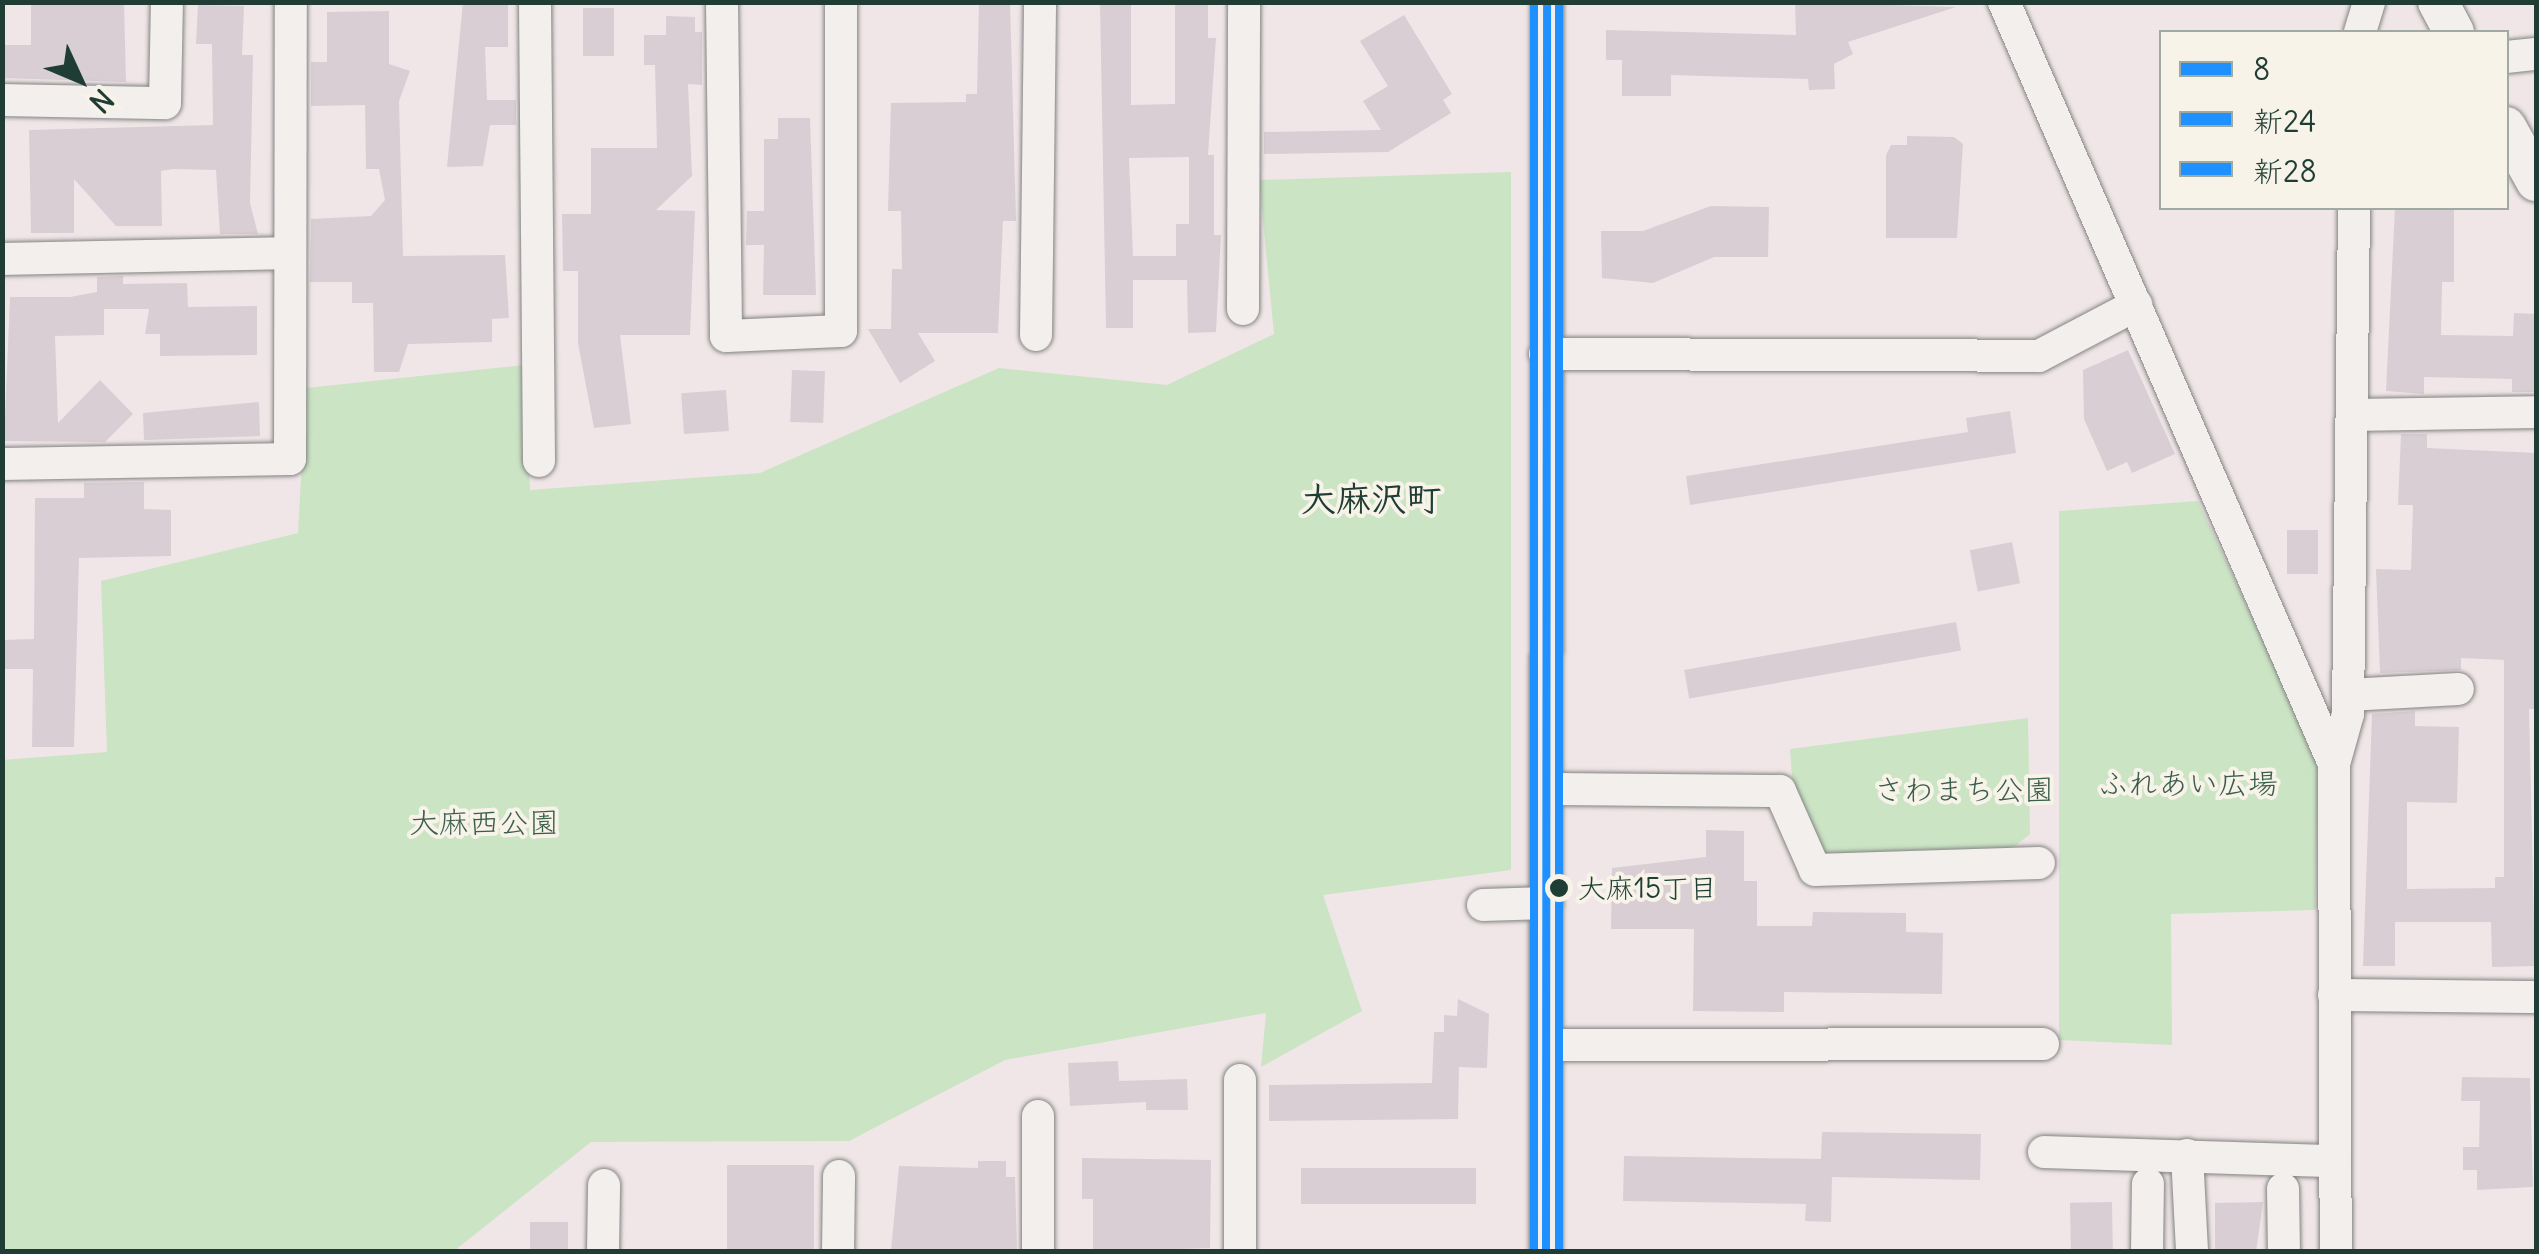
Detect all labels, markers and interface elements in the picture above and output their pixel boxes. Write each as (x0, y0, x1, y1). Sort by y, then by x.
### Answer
north arrow (30, 30, 130, 130)
legend (2159, 30, 2509, 210)
text: 8 (2253, 50, 2270, 88)
text: N (82, 81, 121, 120)
text: 新24 (2253, 102, 2316, 140)
text: 新28 (2253, 152, 2317, 190)
district label: 大麻沢町 (1301, 477, 1441, 519)
park label: ふれあい広場 (2098, 765, 2278, 801)
park label: さわまち公園 (1874, 771, 2054, 807)
park label: 大麻西公園 (409, 804, 559, 840)
place label: 大麻15丁目 (1578, 871, 1717, 905)
marker: 大麻15丁目 (1549, 878, 1569, 898)

